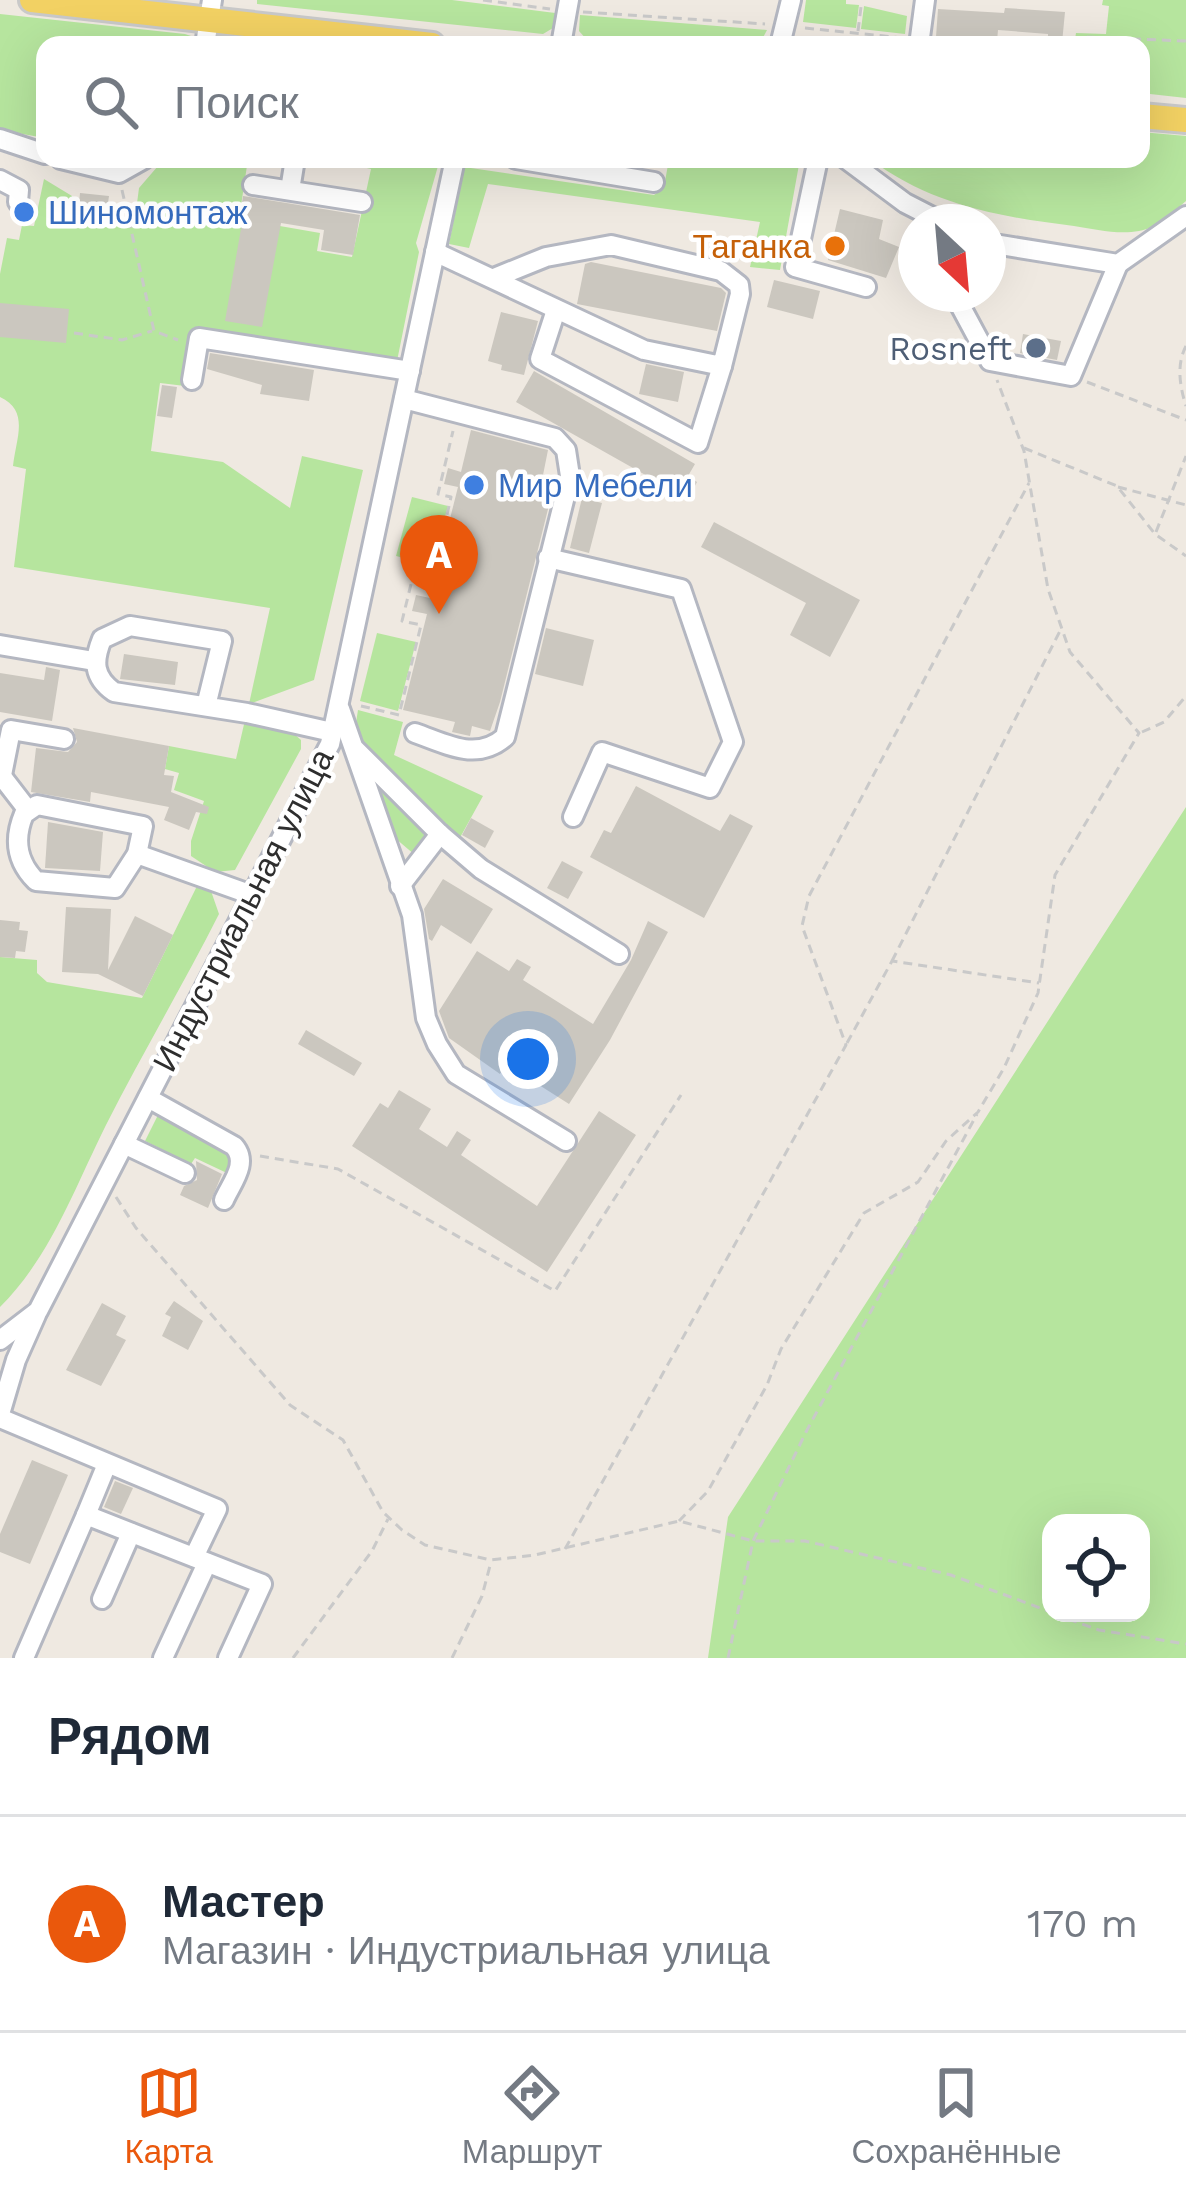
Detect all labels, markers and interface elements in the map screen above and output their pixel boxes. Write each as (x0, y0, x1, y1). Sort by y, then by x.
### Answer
search box (36, 36, 1150, 168)
icon: search (78, 69, 144, 135)
text: Поиск (174, 76, 299, 129)
place label: Шиномонтаж (48, 193, 248, 232)
marker: Шиномонтаж (11, 199, 37, 225)
north arrow (898, 204, 1006, 312)
place label: Таганка (693, 227, 812, 266)
marker: Таганка (822, 233, 848, 259)
place label: Rosneft (889, 329, 1012, 368)
marker: Rosneft (1023, 335, 1049, 361)
place label: Мир Мебели (498, 466, 693, 505)
marker: Мир Мебели (461, 472, 487, 498)
pin: A (400, 515, 478, 614)
street label: Индустриальная улица (145, 742, 342, 1078)
your location (498, 1029, 558, 1089)
map controls (1042, 1514, 1150, 1622)
button: locate (1042, 1514, 1150, 1622)
text: Рядом (48, 1707, 212, 1766)
text: Мастер (162, 1875, 325, 1928)
text: A (74, 1901, 100, 1946)
text: 170 m (1027, 1901, 1138, 1946)
text: Магазин · Индустриальная улица (162, 1928, 770, 1973)
tab: Карта (124, 2060, 213, 2171)
tab: Маршрут (462, 2060, 602, 2171)
tab: Сохранённые (851, 2060, 1062, 2171)

